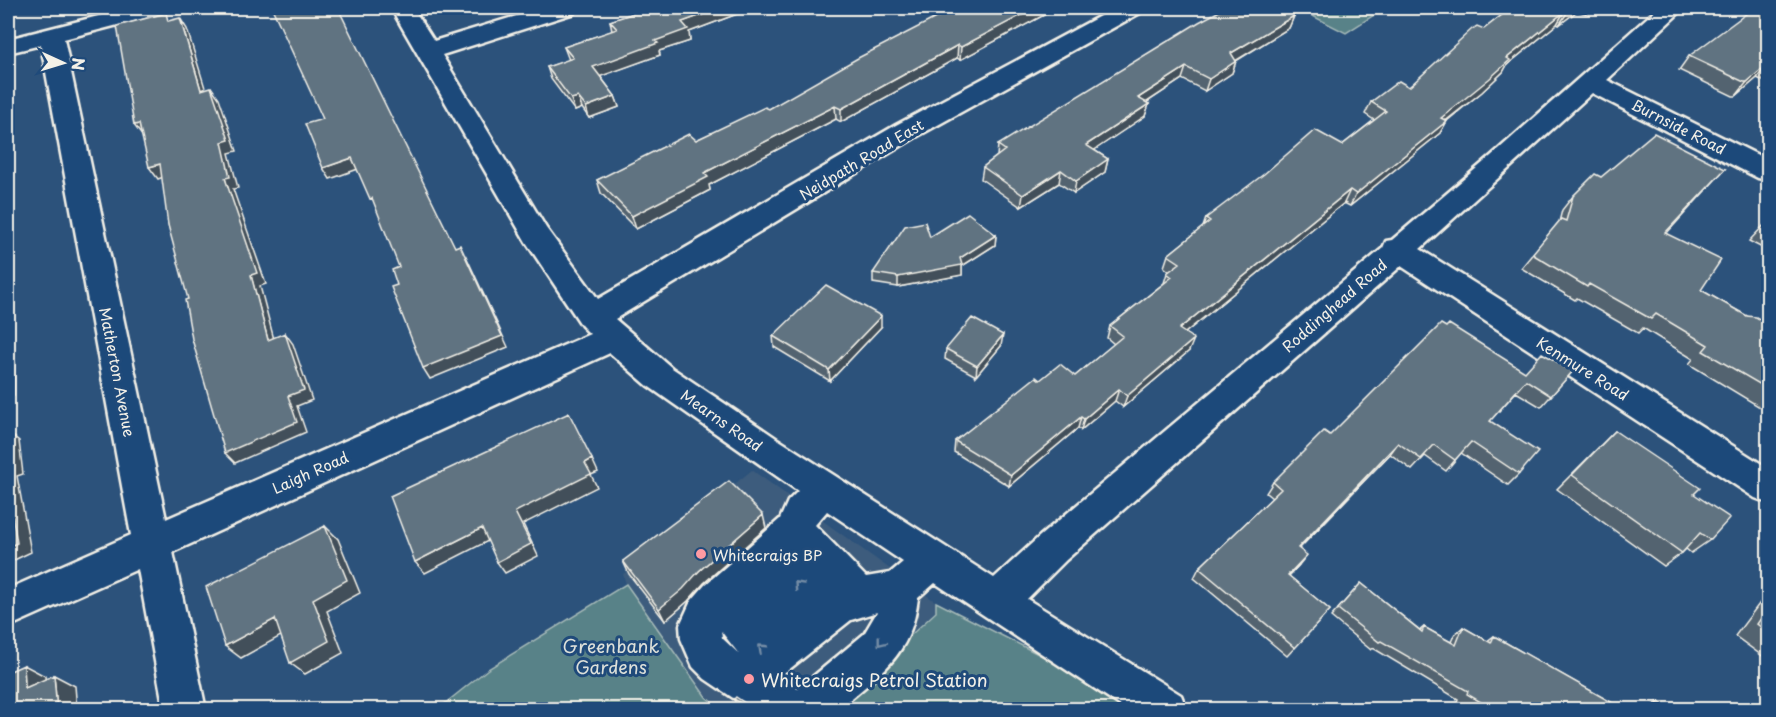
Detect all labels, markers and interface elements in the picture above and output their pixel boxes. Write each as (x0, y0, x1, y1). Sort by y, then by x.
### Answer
north arrow (33, 33, 93, 93)
text: N (67, 57, 91, 71)
street label: Burnside Road (1628, 92, 1730, 160)
street label: Neidpath Road East (794, 113, 928, 205)
street label: Roddinghead Road (1276, 253, 1392, 357)
street label: Matherton Avenue (94, 305, 142, 439)
street label: Kenmure Road (1532, 330, 1634, 406)
street label: Mearns Road (676, 383, 768, 457)
street label: Laigh Road (268, 445, 352, 499)
place label: Whitecraigs BP (713, 543, 822, 566)
marker: Whitecraigs BP (694, 547, 708, 561)
one-way arrow (794, 581, 805, 591)
park label: Greenbank Gardens (563, 632, 659, 680)
one-way arrow (877, 636, 888, 647)
one-way arrow (758, 644, 769, 655)
place label: Whitecraigs Petrol Station (761, 666, 988, 693)
marker: Whitecraigs Petrol Station (742, 672, 756, 686)

